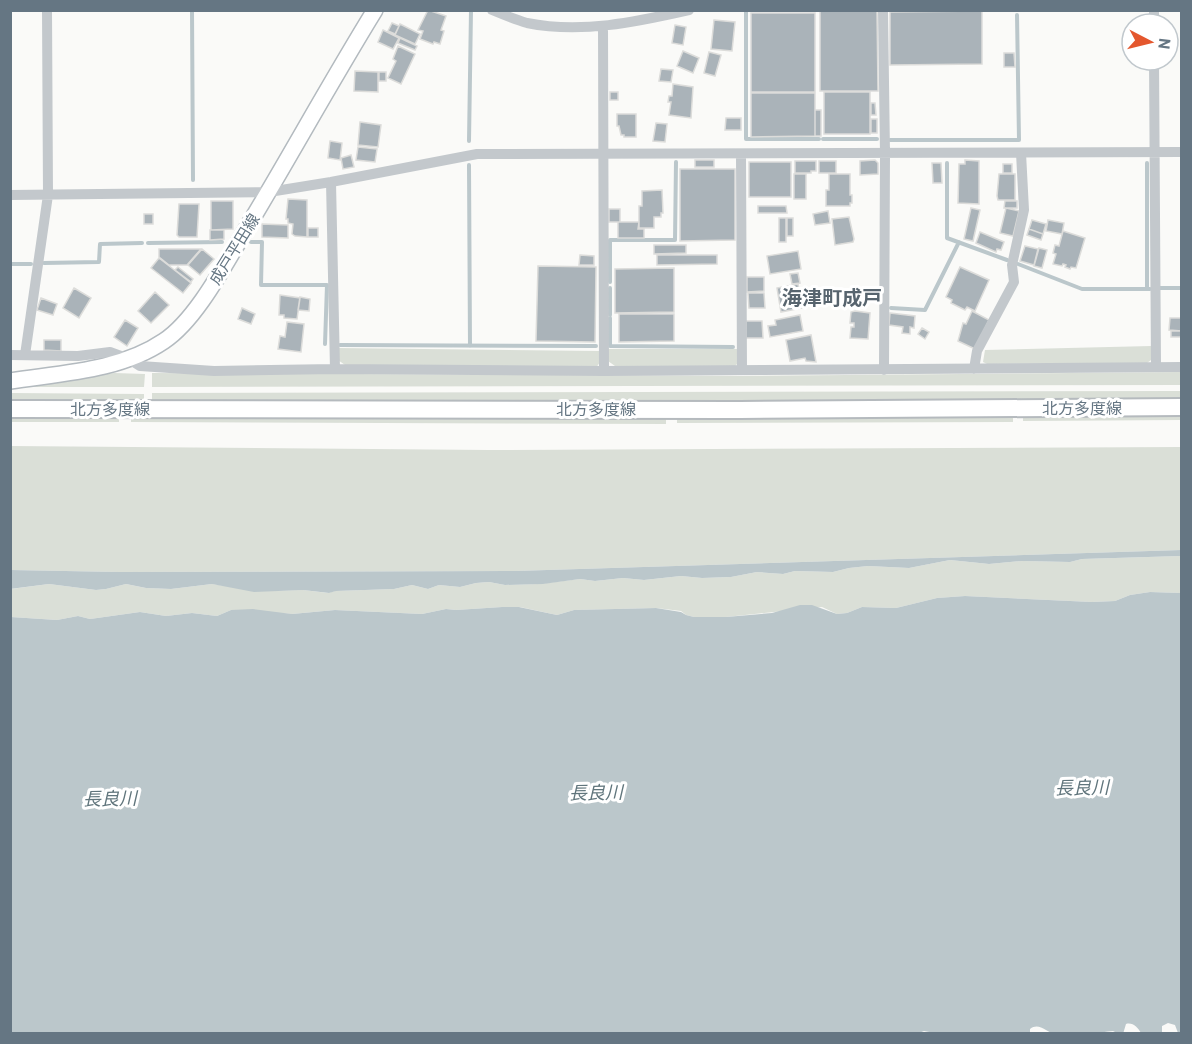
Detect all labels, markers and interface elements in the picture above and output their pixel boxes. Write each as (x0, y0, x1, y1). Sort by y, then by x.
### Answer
north arrow (1120, 12, 1180, 72)
text: N (1155, 37, 1175, 50)
street label: 成戸平田線 (204, 210, 263, 288)
district label: 海津町成戸 (782, 285, 882, 309)
street label: 北方多度線 (1042, 398, 1122, 417)
street label: 北方多度線 (70, 399, 150, 418)
street label: 北方多度線 (556, 399, 636, 418)
water label: 長良川 (1055, 775, 1111, 798)
water label: 長良川 (569, 780, 625, 803)
water label: 長良川 (83, 786, 139, 809)

